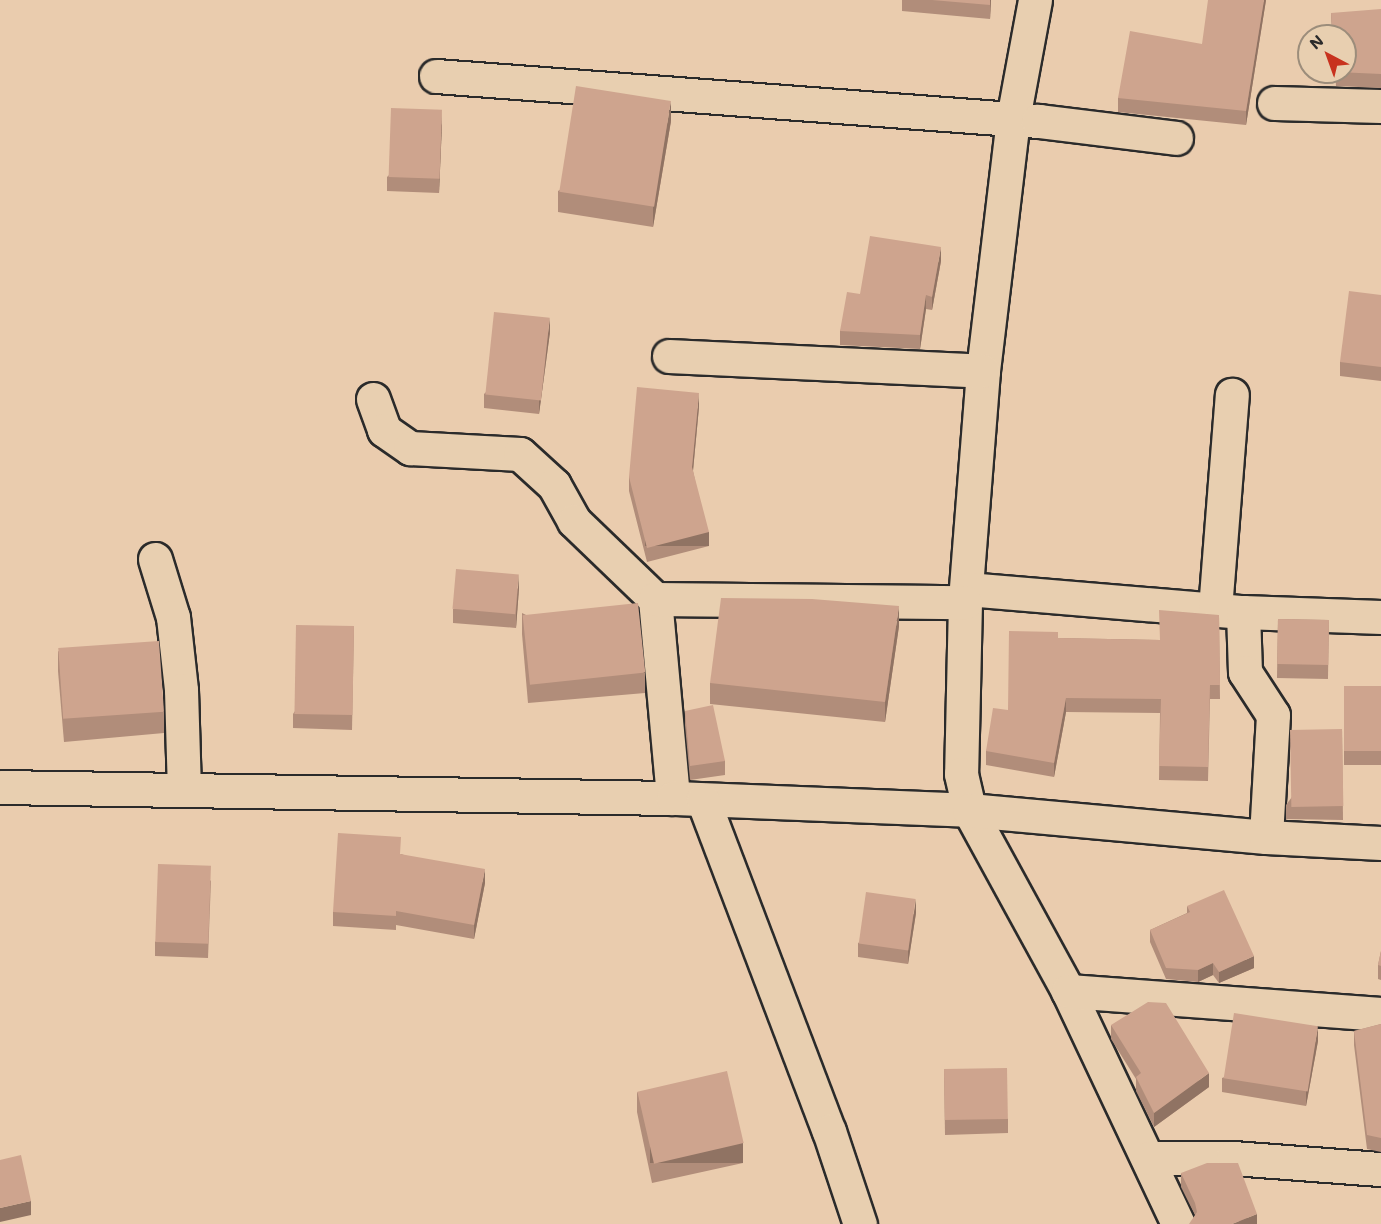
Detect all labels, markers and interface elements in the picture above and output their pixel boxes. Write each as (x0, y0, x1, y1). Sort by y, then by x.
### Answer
north arrow (1297, 24, 1357, 84)
text: N (1305, 30, 1328, 53)

